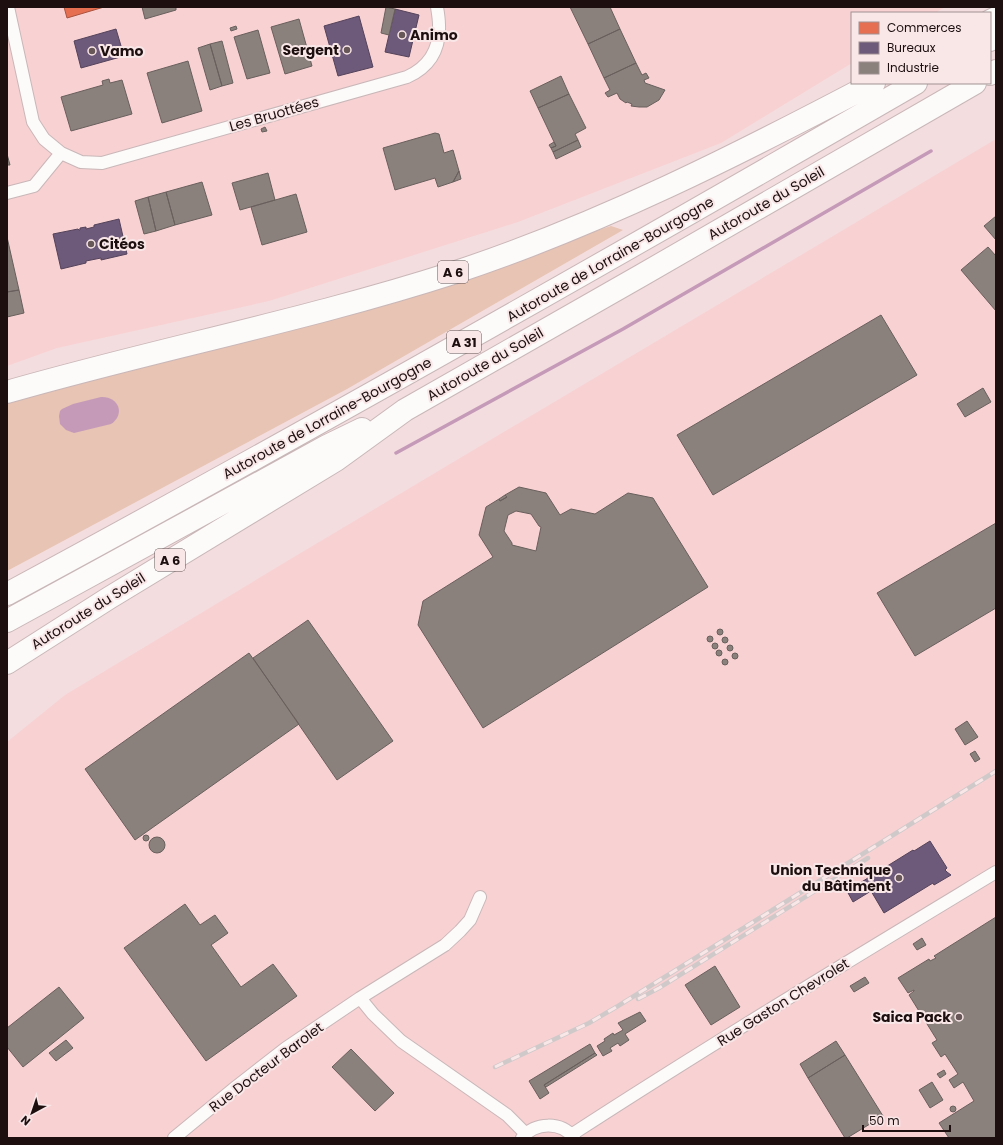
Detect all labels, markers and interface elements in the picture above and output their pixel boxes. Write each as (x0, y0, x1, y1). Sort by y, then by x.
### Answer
legend (851, 12, 991, 84)
text: Commerces (887, 19, 962, 36)
place label: Animo (410, 25, 458, 45)
marker: Animo (397, 30, 407, 40)
text: Bureaux (887, 39, 936, 56)
place label: Sergent (283, 40, 339, 60)
place label: Vamo (100, 41, 144, 61)
marker: Sergent (342, 45, 352, 55)
marker: Vamo (87, 46, 97, 56)
text: Industrie (887, 59, 939, 76)
street label: Les Bruottées (227, 92, 321, 136)
street label: Autoroute du Soleil (704, 161, 828, 245)
street label: Autoroute de Lorraine-Bourgogne (503, 191, 717, 327)
place label: Citéos (99, 234, 145, 254)
marker: Citéos (86, 239, 96, 249)
road number: A 6 (438, 261, 468, 283)
street label: Autoroute du Soleil (423, 322, 547, 406)
road number: A 31 (447, 331, 481, 353)
street label: Autoroute de Lorraine-Bourgogne (219, 352, 435, 484)
road number: A 6 (155, 549, 185, 571)
street label: Autoroute du Soleil (27, 568, 149, 654)
place label: Union Technique du Bâtiment (770, 860, 891, 896)
marker: Union Technique du Bâtiment (894, 873, 904, 883)
street label: Rue Gaston Chevrolet (713, 953, 853, 1051)
place label: Saica Pack (872, 1007, 951, 1027)
marker: Saica Pack (954, 1012, 964, 1022)
street label: Rue Docteur Barolet (205, 1017, 327, 1117)
north arrow (12, 1093, 52, 1133)
scale bar (863, 1107, 950, 1133)
text: N (17, 1112, 34, 1129)
text: 50 m (869, 1112, 900, 1129)

